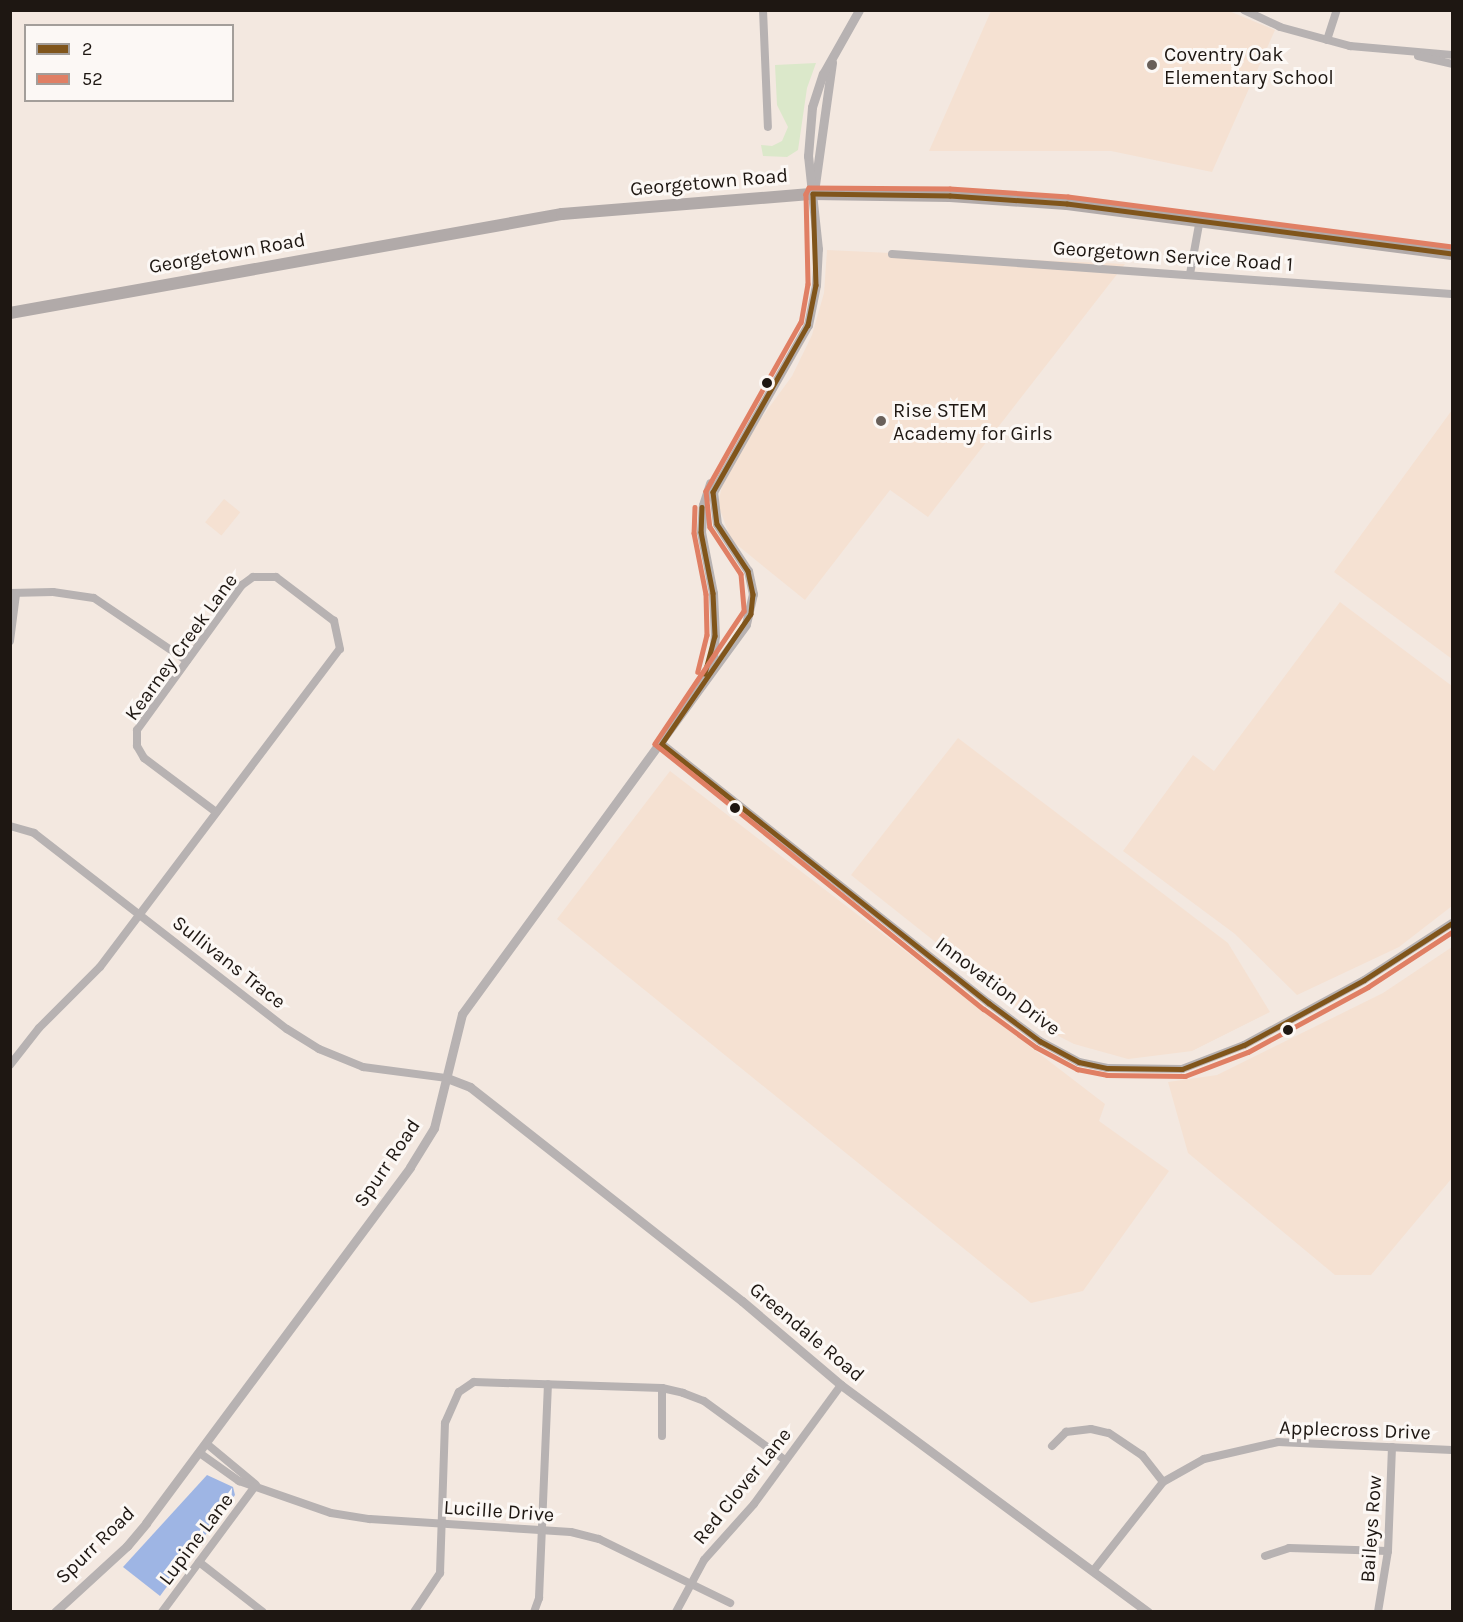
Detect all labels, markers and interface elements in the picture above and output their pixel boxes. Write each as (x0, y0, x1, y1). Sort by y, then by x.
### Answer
legend (24, 24, 234, 102)
text: 2 (82, 38, 92, 60)
place label: Coventry Oak Elementary School (1164, 42, 1334, 89)
marker: Coventry Oak Elementary School (1145, 58, 1159, 72)
text: 52 (82, 68, 103, 90)
street label: Georgetown Road (629, 163, 789, 201)
street label: Georgetown Road (147, 227, 307, 279)
street label: Georgetown Service Road 1 (1052, 236, 1294, 276)
unlabelled marker (761, 377, 773, 389)
place label: Rise STEM Academy for Girls (893, 398, 1053, 445)
marker: Rise STEM Academy for Girls (874, 414, 888, 428)
street label: Kearney Creek Lane (120, 569, 242, 725)
unlabelled marker (729, 802, 741, 814)
street label: Sullivans Trace (168, 910, 290, 1014)
street label: Innovation Drive (931, 931, 1065, 1041)
unlabelled marker (1282, 1024, 1294, 1036)
street label: Spurr Road (349, 1114, 425, 1212)
street label: Greendale Road (745, 1277, 869, 1387)
street label: Applecross Drive (1279, 1415, 1431, 1445)
street label: Red Clover Lane (688, 1423, 796, 1549)
street label: Baileys Row (1355, 1475, 1387, 1583)
street label: Lupine Lane (154, 1488, 238, 1590)
street label: Lucille Drive (443, 1495, 555, 1527)
street label: Spurr Road (50, 1501, 140, 1589)

